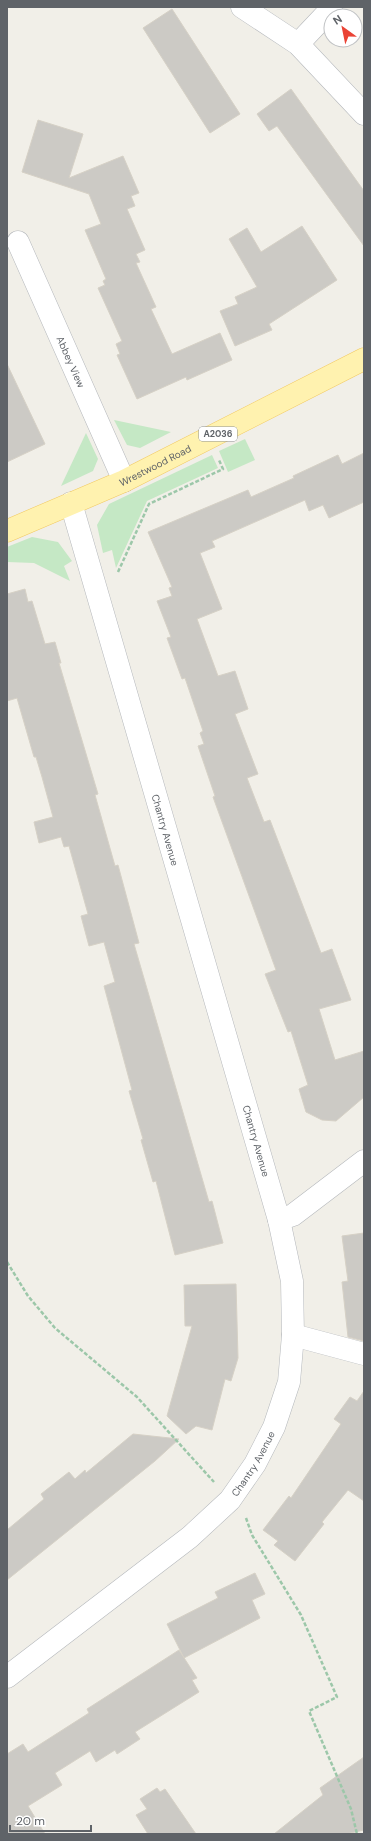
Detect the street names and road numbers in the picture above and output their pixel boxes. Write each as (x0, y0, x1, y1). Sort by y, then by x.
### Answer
street label: Abbey View (54, 334, 88, 390)
road number: A2036 (199, 427, 237, 441)
street label: Wrestwood Road (117, 442, 193, 489)
street label: Chantry Avenue (149, 793, 182, 868)
street label: Chantry Avenue (240, 1104, 273, 1179)
street label: Chantry Avenue (228, 1428, 277, 1499)

